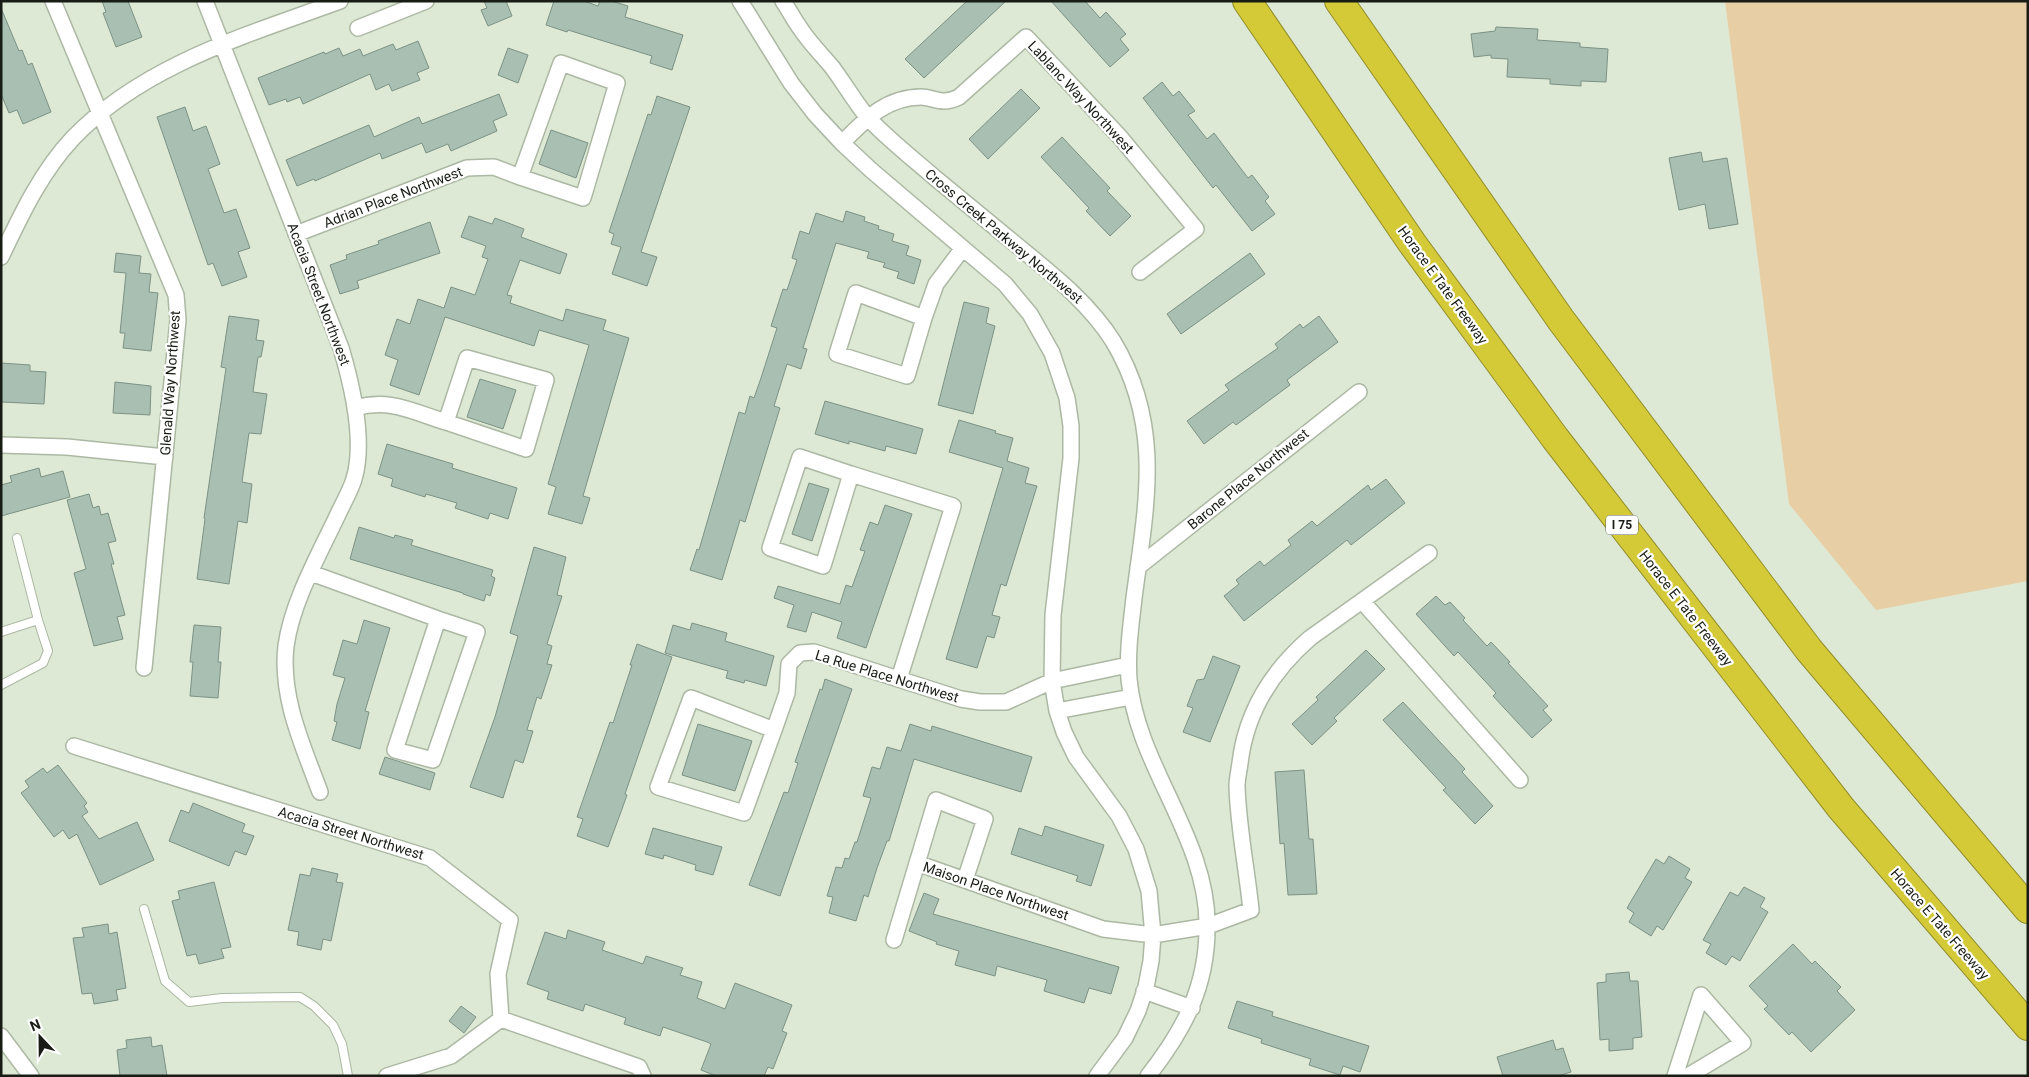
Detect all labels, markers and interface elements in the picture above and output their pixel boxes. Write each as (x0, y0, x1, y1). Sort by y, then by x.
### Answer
street label: Lablanc Way Northwest (1025, 38, 1137, 157)
street label: Adrian Place Northwest (321, 163, 465, 231)
street label: Cross Creek Parkway Northwest (922, 166, 1086, 307)
street label: Acacia Street Northwest (284, 220, 354, 368)
street label: Horace E Tate Freeway (1395, 223, 1491, 347)
street label: Glenald Way Northwest (157, 310, 183, 456)
street label: Barone Place Northwest (1184, 425, 1312, 533)
road number: I 75 (1606, 516, 1638, 534)
street label: Horace E Tate Freeway (1636, 547, 1736, 669)
street label: La Rue Place Northwest (813, 647, 961, 706)
street label: Acacia Street Northwest (276, 803, 426, 863)
street label: Maison Place Northwest (921, 859, 1071, 924)
street label: Horace E Tate Freeway (1887, 865, 1993, 983)
north arrow (15, 1012, 65, 1062)
text: N (28, 1016, 43, 1034)

